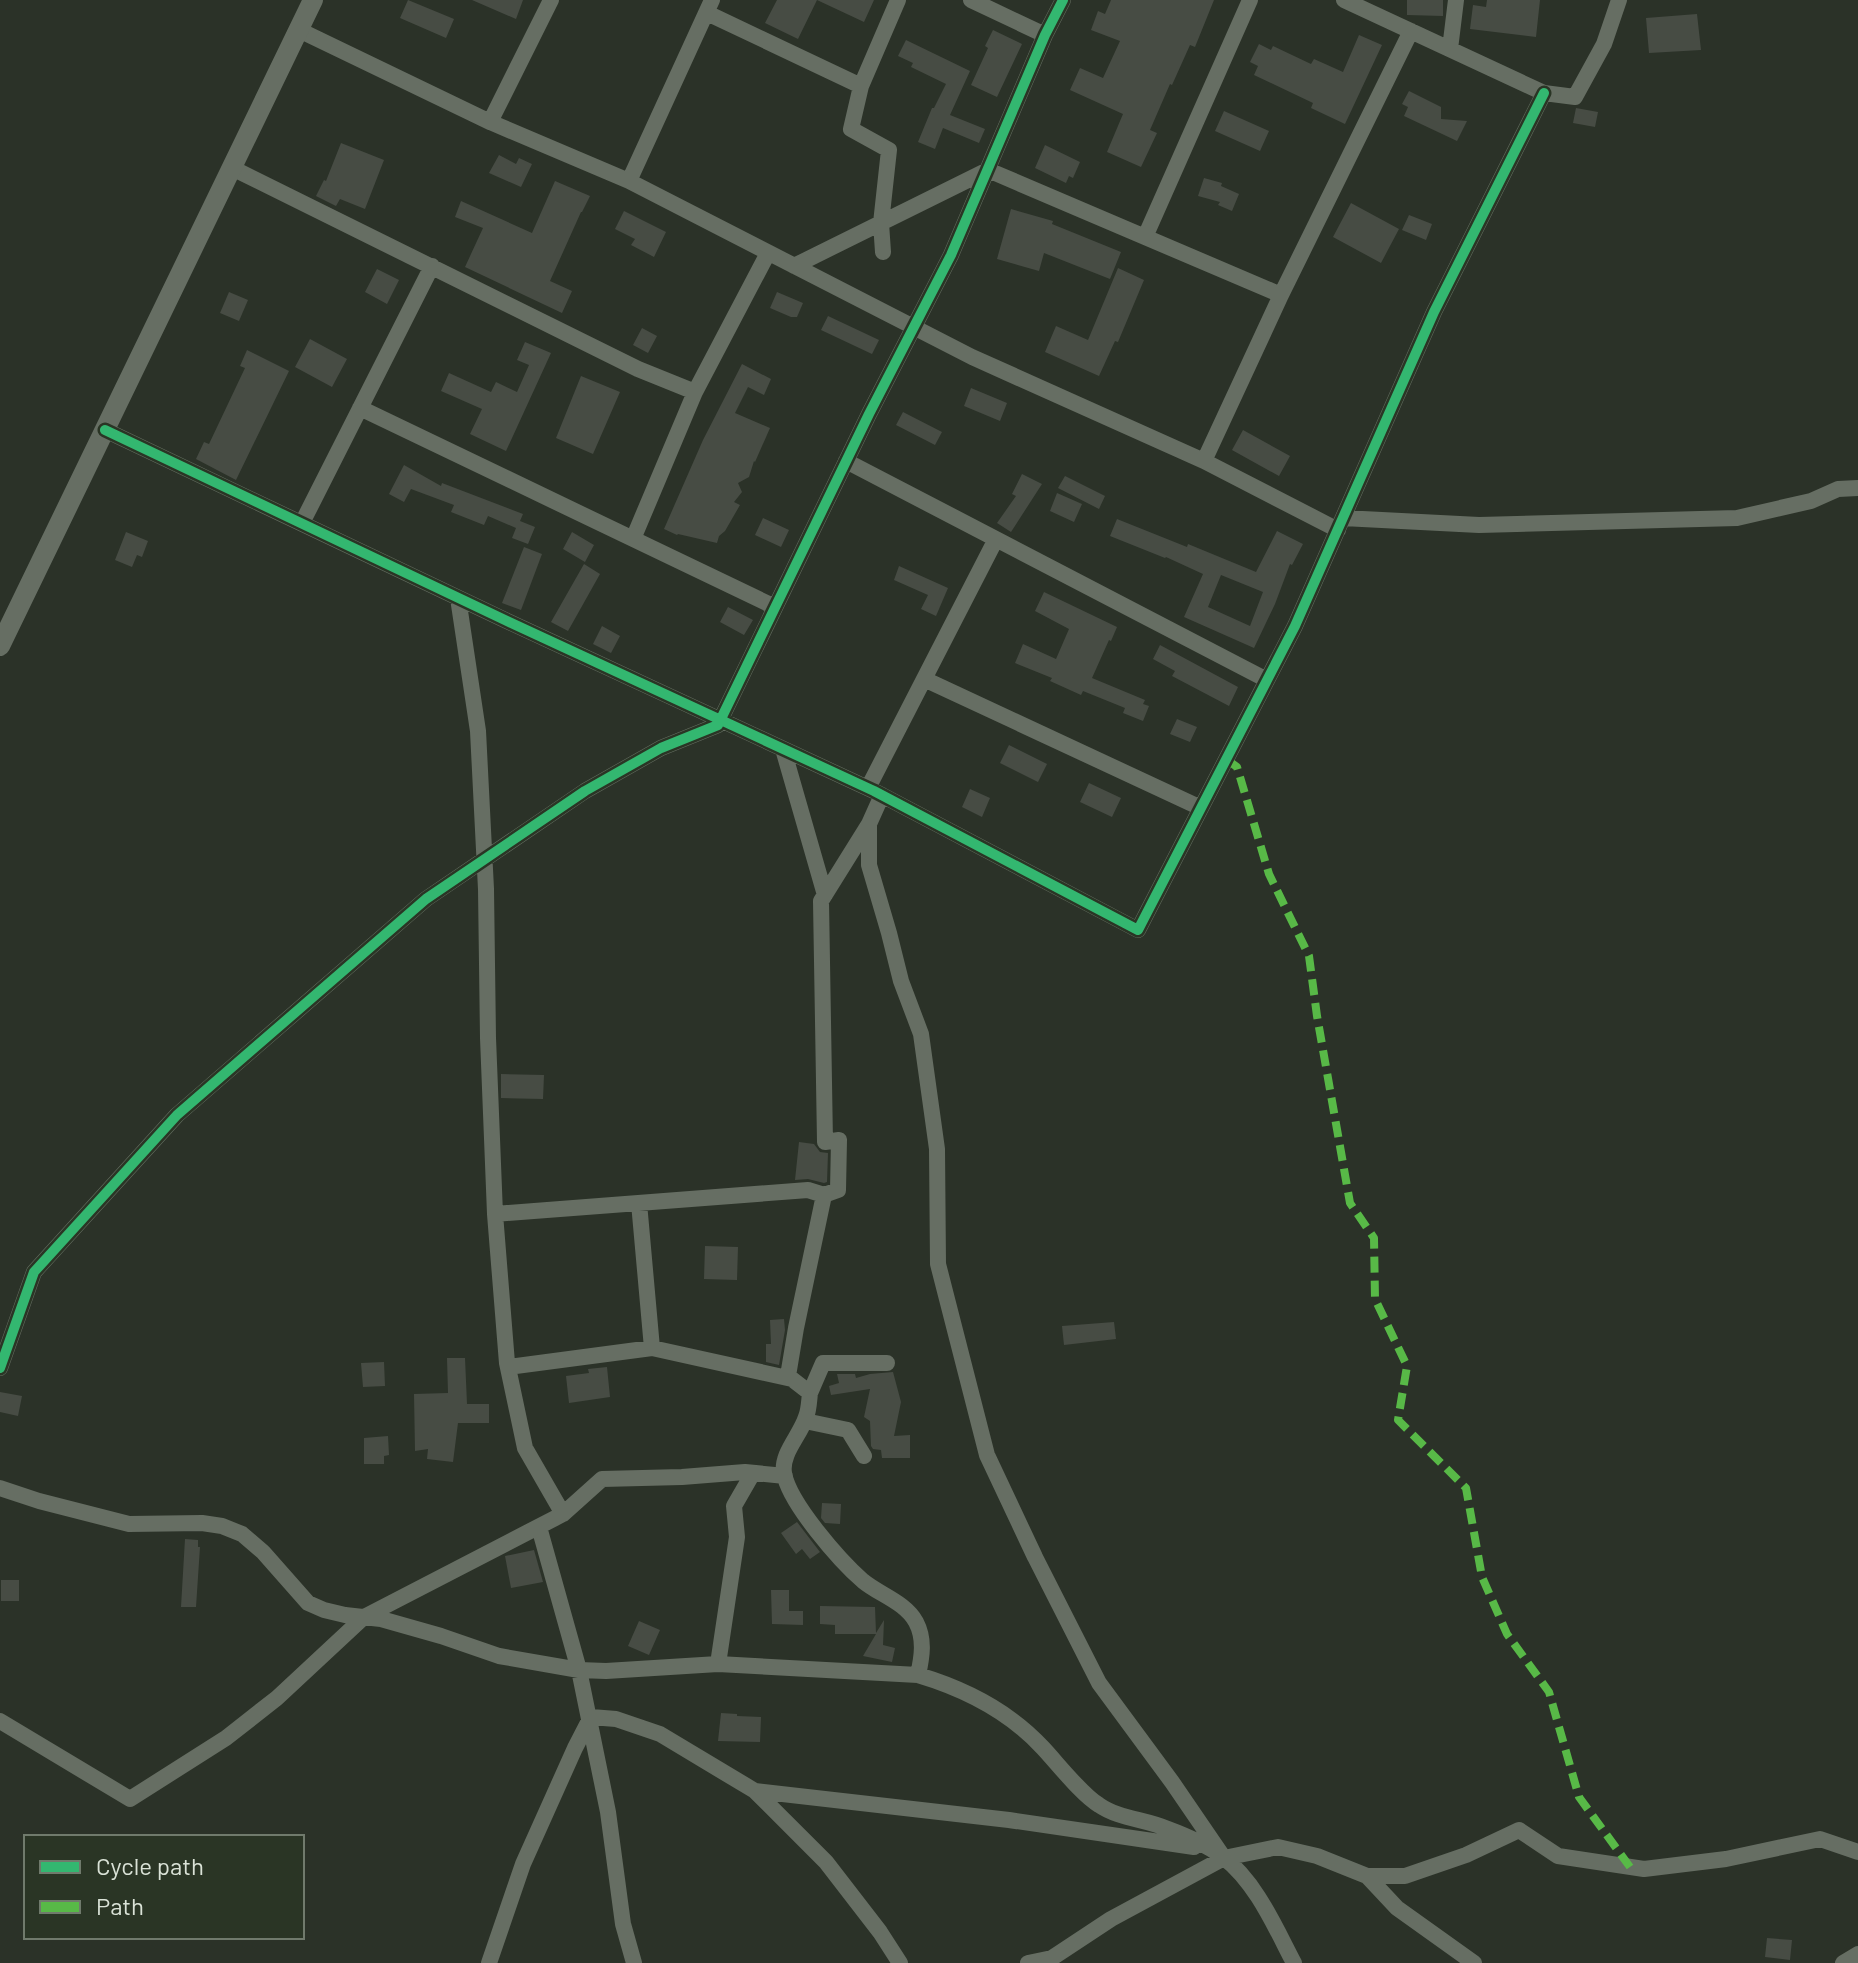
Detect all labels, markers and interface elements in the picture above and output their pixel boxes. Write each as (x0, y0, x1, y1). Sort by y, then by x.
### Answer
legend (24, 1835, 304, 1939)
text: Cycle path (96, 1851, 204, 1880)
text: Path (96, 1891, 144, 1920)

